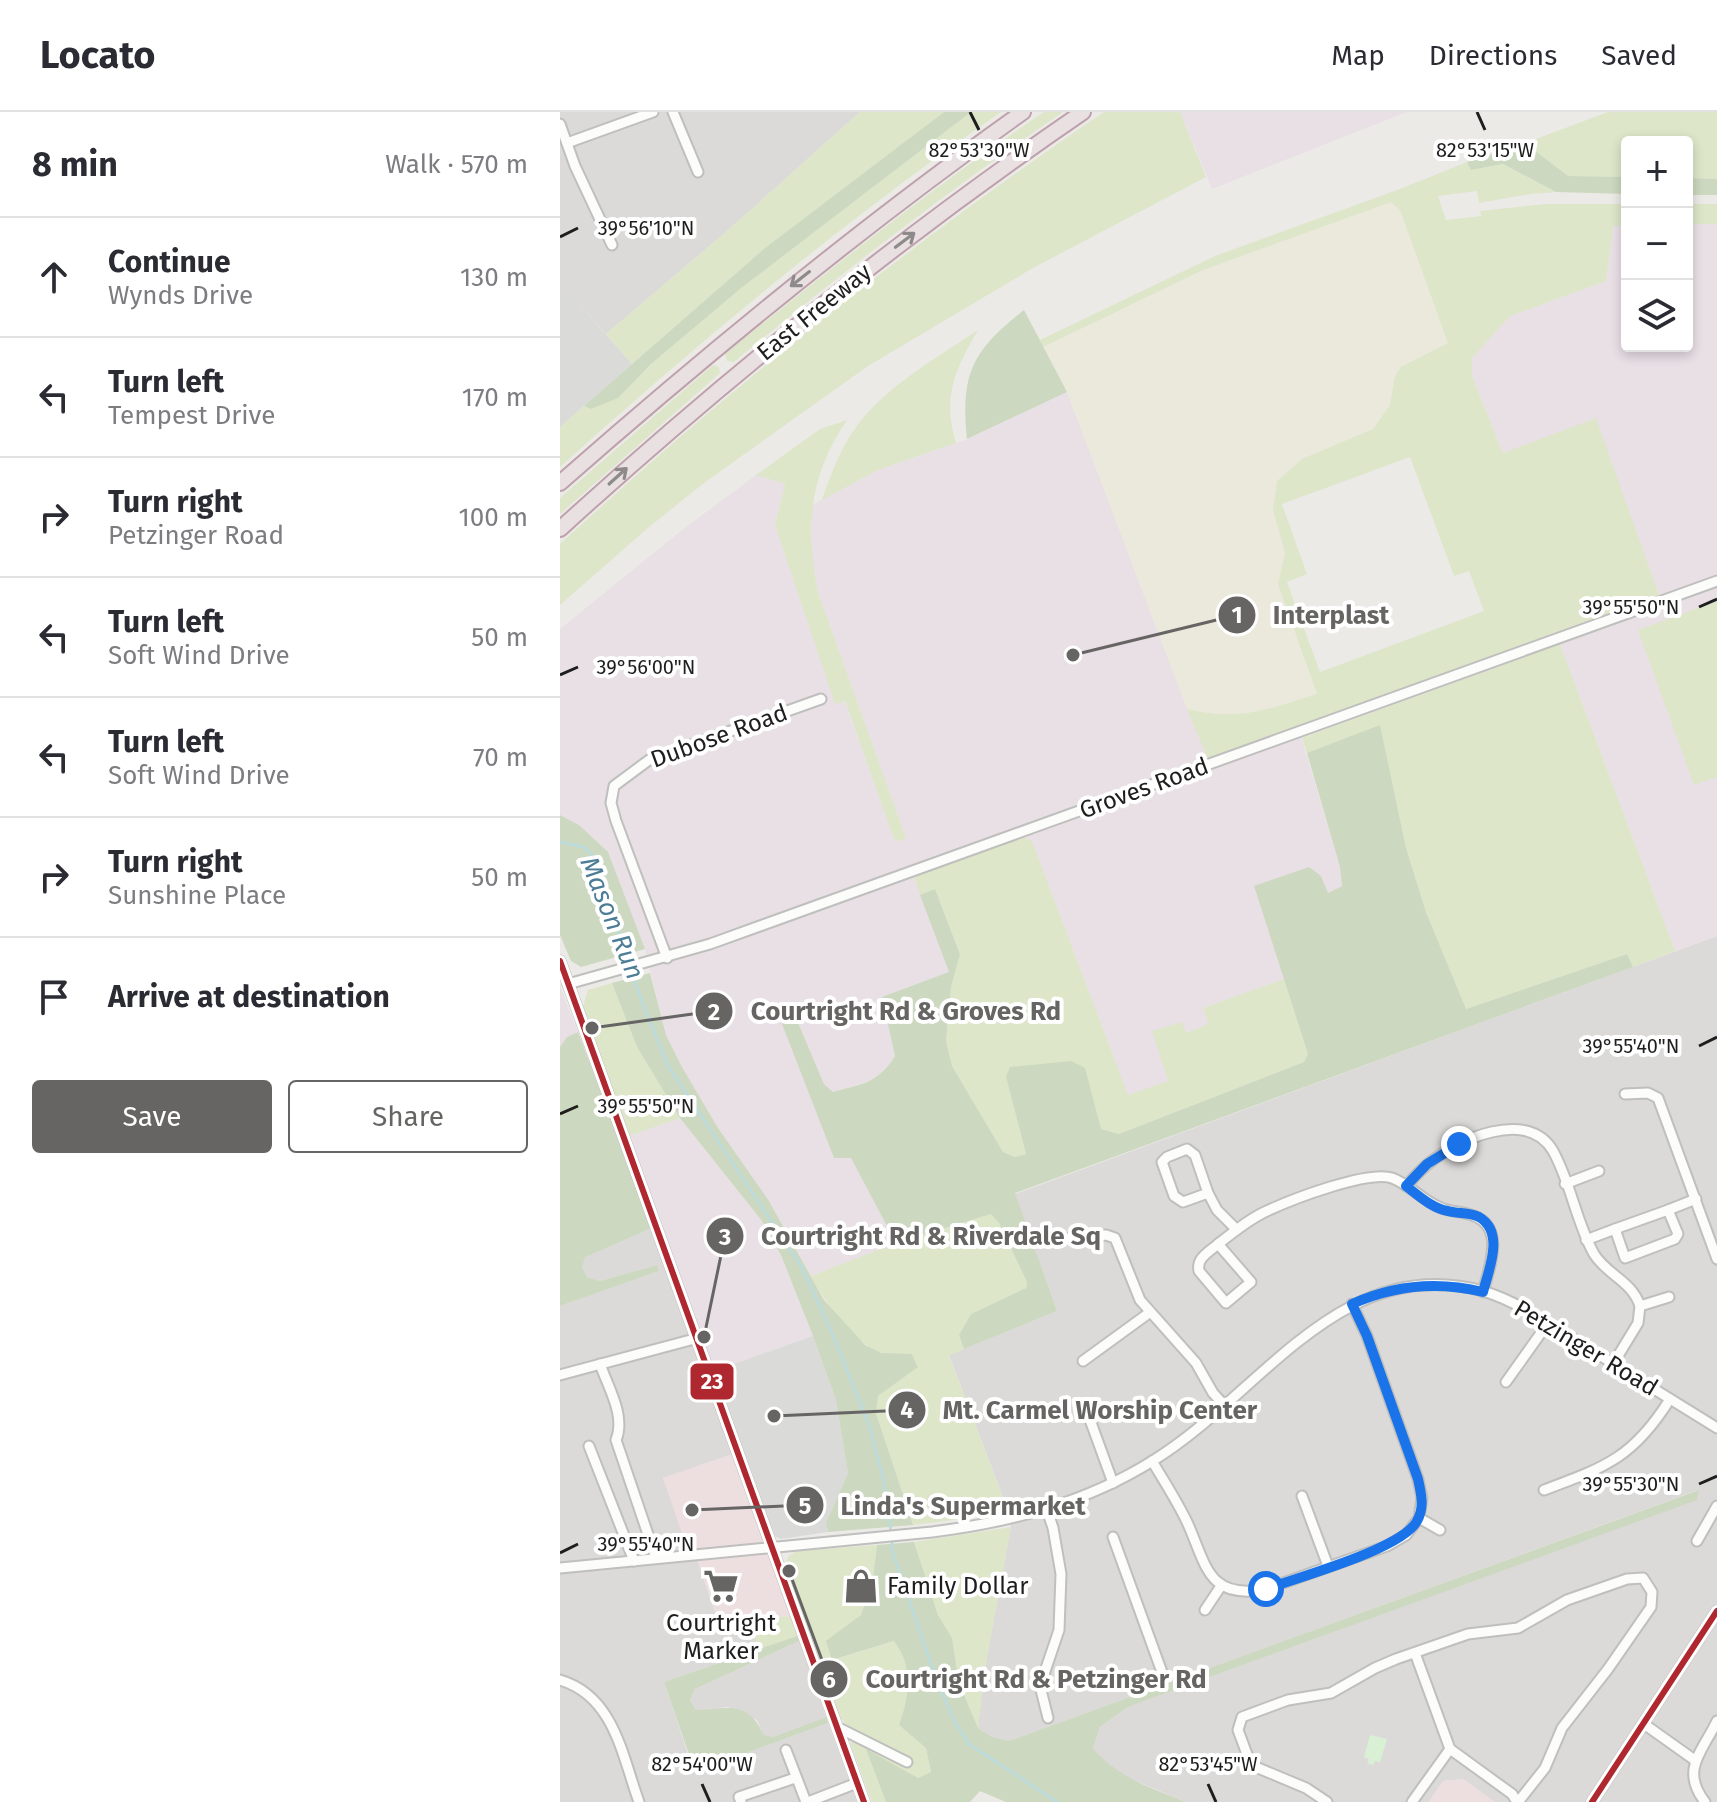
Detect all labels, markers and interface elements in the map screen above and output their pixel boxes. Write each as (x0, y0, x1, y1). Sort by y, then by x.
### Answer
text: Locato (40, 32, 156, 78)
text: Map (1331, 39, 1385, 72)
text: Directions (1429, 39, 1557, 72)
text: Saved (1601, 39, 1677, 72)
map controls (1621, 136, 1693, 352)
button: + (1621, 136, 1693, 208)
text: 82°53'30"W (929, 138, 1030, 162)
text: 82°53'15"W (1436, 138, 1534, 162)
text: 8 min (32, 144, 118, 185)
text: Walk · 570 m (385, 149, 528, 180)
button: − (1621, 208, 1693, 280)
text: 39°56'10"N (598, 216, 694, 240)
one-way arrow (894, 232, 915, 249)
text: Continue (108, 244, 231, 280)
icon: ahead (32, 255, 76, 299)
street label: East Freeway (751, 257, 877, 367)
text: 130 m (460, 262, 528, 293)
one-way arrow (789, 271, 811, 288)
text: Wynds Drive (108, 280, 253, 311)
button: layers (1621, 280, 1693, 352)
text: Turn left (108, 364, 224, 400)
icon: left (32, 375, 76, 419)
text: 170 m (462, 382, 528, 413)
text: Tempest Drive (108, 400, 275, 431)
one-way arrow (608, 467, 628, 486)
text: Turn right (108, 484, 243, 520)
icon: right (32, 495, 76, 539)
text: 100 m (459, 502, 528, 533)
text: Petzinger Road (108, 520, 284, 551)
callout: Interplast (1217, 590, 1405, 640)
text: 39°55'50"N (1582, 595, 1680, 619)
text: Interplast (1273, 600, 1390, 631)
text: 1 (1231, 601, 1243, 629)
text: Turn left (108, 604, 224, 640)
icon: left (32, 615, 76, 659)
text: 50 m (471, 622, 528, 653)
text: Soft Wind Drive (108, 640, 290, 671)
text: 39°56'00"N (597, 655, 695, 679)
street label: Dubose Road (647, 698, 791, 774)
text: Turn left (108, 724, 224, 760)
icon: left (32, 735, 76, 779)
text: 70 m (473, 742, 528, 773)
street label: Groves Road (1076, 752, 1212, 824)
text: Soft Wind Drive (108, 760, 290, 791)
text: Turn right (108, 844, 243, 880)
water label: Mason Run (573, 852, 651, 984)
icon: right (32, 855, 76, 899)
text: 50 m (471, 862, 528, 893)
text: Sunshine Place (108, 880, 286, 911)
icon: arrive (32, 975, 76, 1019)
text: Arrive at destination (108, 979, 390, 1015)
callout: Courtright Rd & Groves Rd (694, 986, 1077, 1036)
text: Courtright Rd & Groves Rd (751, 996, 1061, 1027)
text: 2 (708, 998, 720, 1026)
text: 39°55'40"N (1583, 1034, 1679, 1058)
button: Save (32, 1080, 272, 1153)
button: Share (288, 1080, 528, 1153)
text: 39°55'50"N (597, 1094, 695, 1118)
route end (1441, 1126, 1477, 1162)
callout: Courtright Rd & Riverdale Sq (705, 1211, 1118, 1261)
text: Courtright Rd & Riverdale Sq (761, 1221, 1101, 1252)
text: 3 (718, 1223, 731, 1251)
street label: Petzinger Road (1509, 1294, 1663, 1402)
line badge: 23 (689, 1362, 735, 1401)
text: 23 (701, 1368, 723, 1395)
callout: Mt. Carmel Worship Center (887, 1385, 1273, 1435)
text: Mt. Carmel Worship Center (943, 1395, 1258, 1426)
text: 4 (900, 1396, 914, 1424)
text: 39°55'30"N (1583, 1472, 1680, 1496)
callout: Linda's Supermarket (785, 1480, 1102, 1530)
text: Linda's Supermarket (841, 1491, 1086, 1522)
text: 5 (799, 1492, 812, 1520)
text: 39°55'40"N (598, 1532, 694, 1556)
supermarket icon: Courtright Marker (702, 1567, 740, 1605)
shop icon: Family Dollar (842, 1567, 880, 1605)
route start (1248, 1571, 1284, 1607)
place label: Family Dollar (887, 1572, 1029, 1600)
place label: Courtright Marker (666, 1609, 776, 1665)
callout: Courtright Rd & Petzinger Rd (809, 1654, 1222, 1704)
text: Courtright Rd & Petzinger Rd (866, 1664, 1207, 1695)
text: 6 (822, 1666, 836, 1694)
text: 82°54'00"W (651, 1752, 753, 1776)
text: 82°53'45"W (1159, 1752, 1258, 1776)

